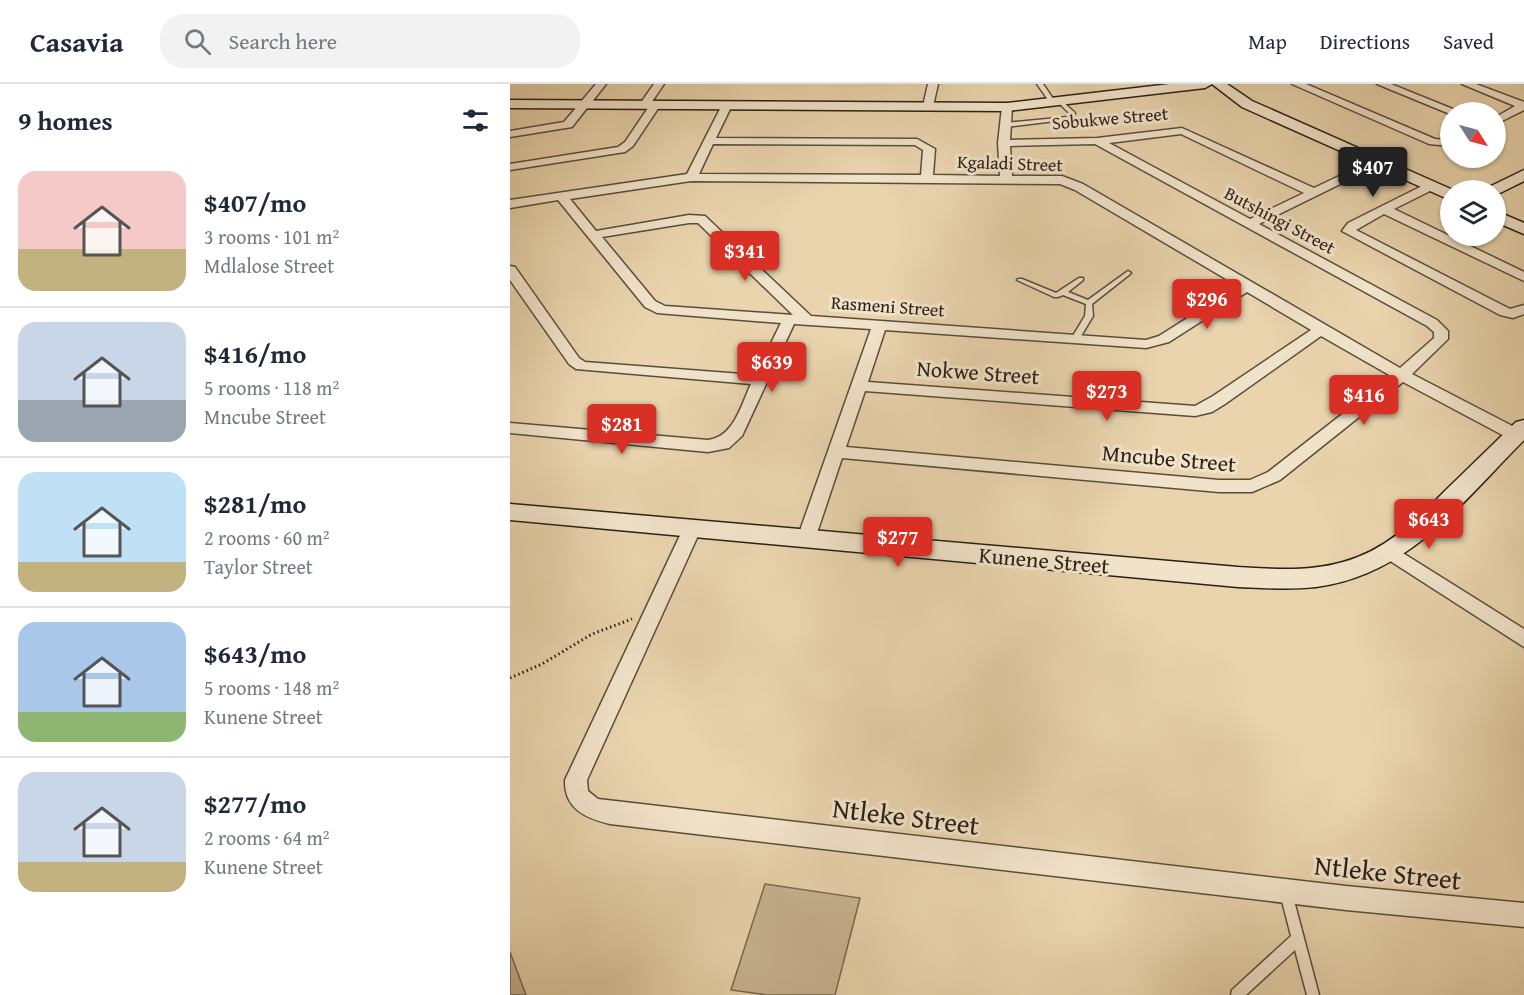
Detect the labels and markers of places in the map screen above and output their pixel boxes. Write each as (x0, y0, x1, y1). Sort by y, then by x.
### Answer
pin: $407 (1337, 147, 1409, 198)
pin: $341 (709, 231, 781, 282)
pin: $296 (1171, 279, 1243, 330)
pin: $639 (736, 342, 808, 393)
pin: $273 (1071, 371, 1143, 422)
pin: $416 (1328, 375, 1400, 426)
pin: $281 (586, 404, 658, 455)
pin: $643 (1393, 499, 1465, 550)
pin: $277 (862, 517, 934, 568)

